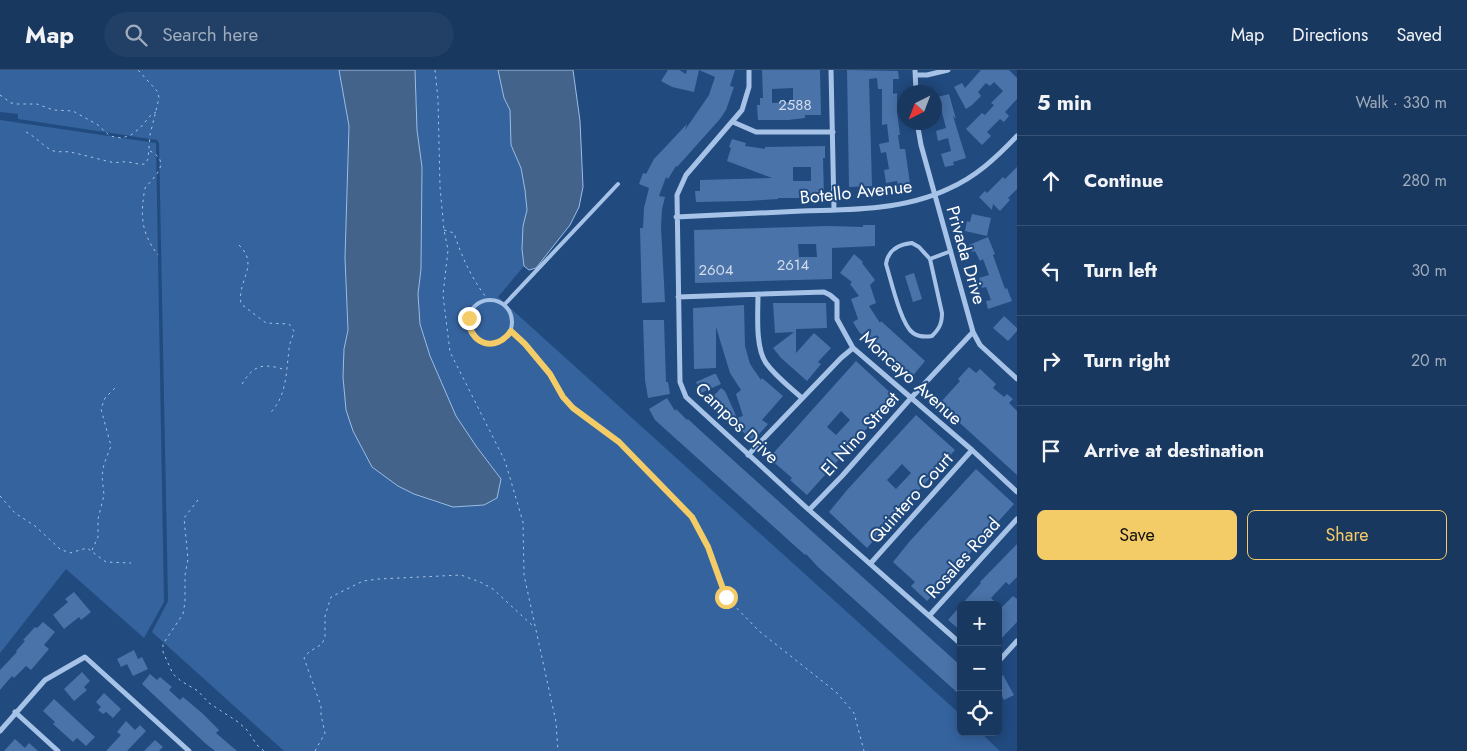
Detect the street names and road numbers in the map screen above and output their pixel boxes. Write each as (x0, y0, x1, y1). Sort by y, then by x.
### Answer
street label: Botello Avenue (798, 173, 914, 211)
street label: Privada Drive (940, 203, 992, 307)
street label: Moncayo Avenue (854, 325, 968, 431)
street label: Campos Drive (689, 376, 785, 470)
street label: El Nino Street (815, 386, 905, 482)
street label: Quintero Court (863, 446, 959, 549)
street label: Rosales Road (920, 512, 1006, 604)

